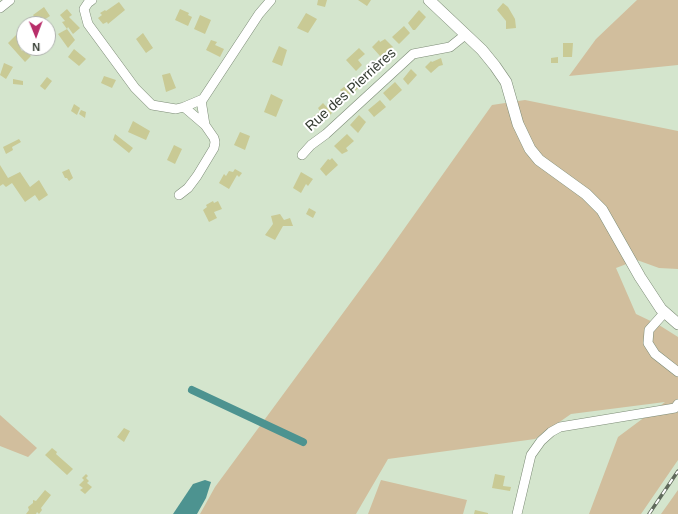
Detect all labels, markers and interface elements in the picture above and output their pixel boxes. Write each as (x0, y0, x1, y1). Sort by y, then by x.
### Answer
north arrow (16, 16, 56, 56)
text: N (32, 41, 40, 53)
street label: Rue des Pierrières (302, 45, 400, 135)

